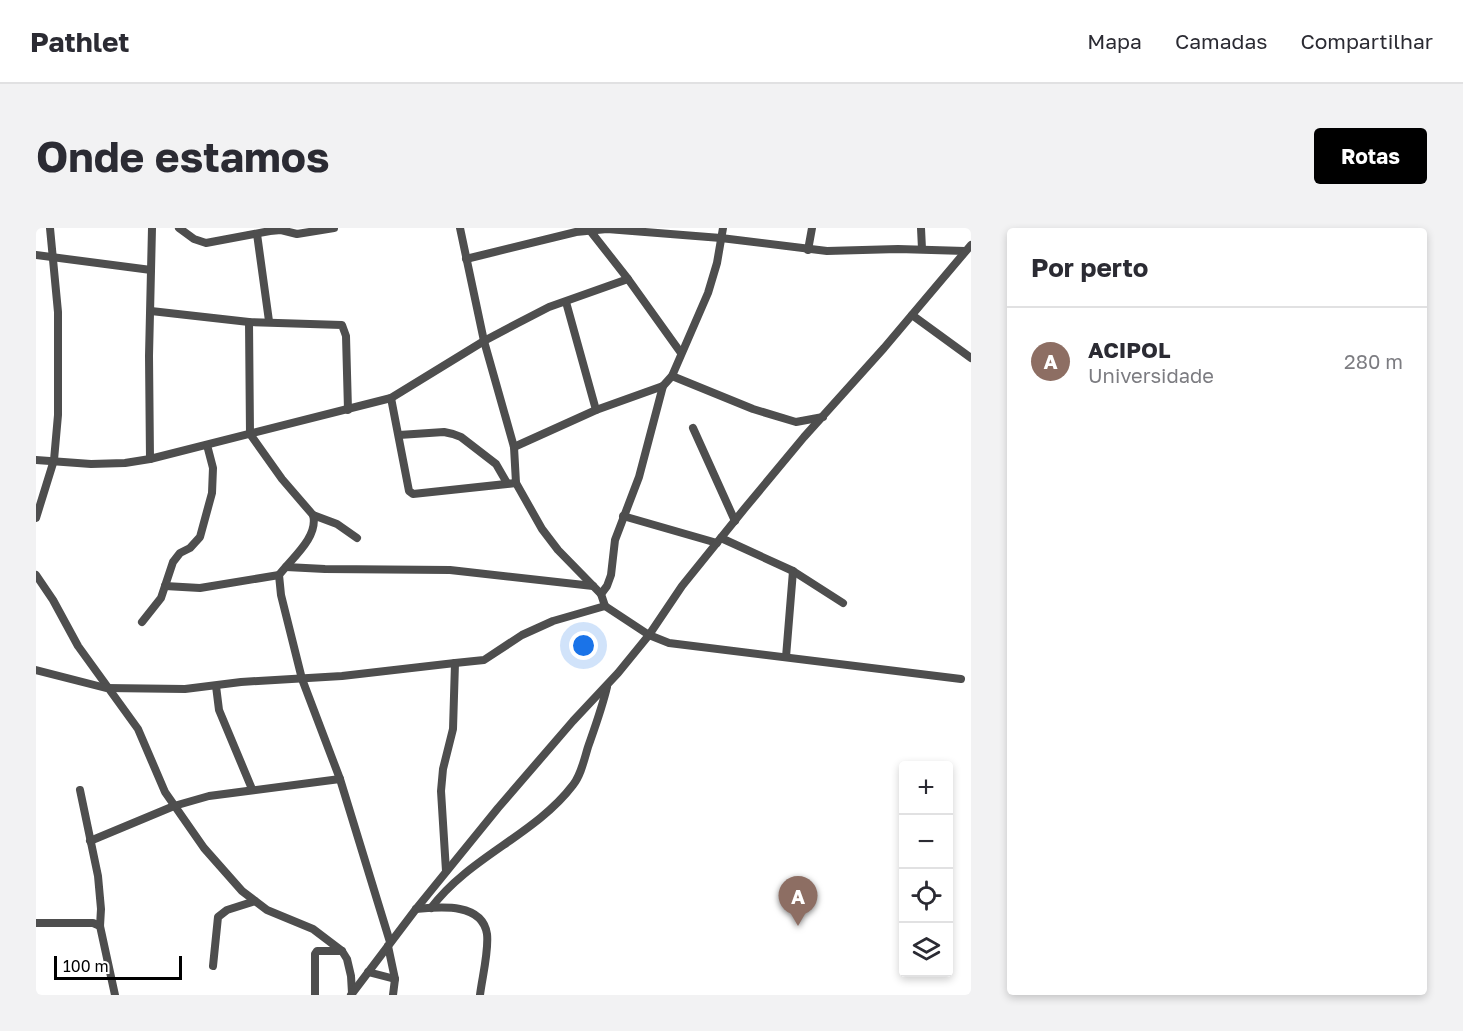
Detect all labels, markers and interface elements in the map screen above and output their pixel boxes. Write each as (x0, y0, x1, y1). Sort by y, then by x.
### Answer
text: Pathlet (30, 25, 130, 58)
text: Mapa (1087, 28, 1142, 54)
text: Camadas (1175, 28, 1267, 54)
text: Compartilhar (1300, 28, 1433, 54)
button: Rotas (1314, 128, 1427, 184)
text: Onde estamos (36, 131, 330, 181)
text: Por perto (1031, 252, 1148, 283)
text: ACIPOL (1088, 336, 1171, 363)
text: A (1043, 349, 1058, 373)
text: 280 m (1344, 349, 1403, 373)
text: Universidade (1088, 363, 1214, 387)
your location (569, 631, 598, 660)
map controls (899, 761, 953, 977)
button: + (899, 761, 953, 815)
button: − (899, 815, 953, 869)
button: locate (899, 869, 953, 923)
pin: A (778, 876, 818, 926)
button: layers (899, 923, 953, 977)
scale bar (54, 953, 182, 980)
text: 100 m (63, 956, 109, 976)

